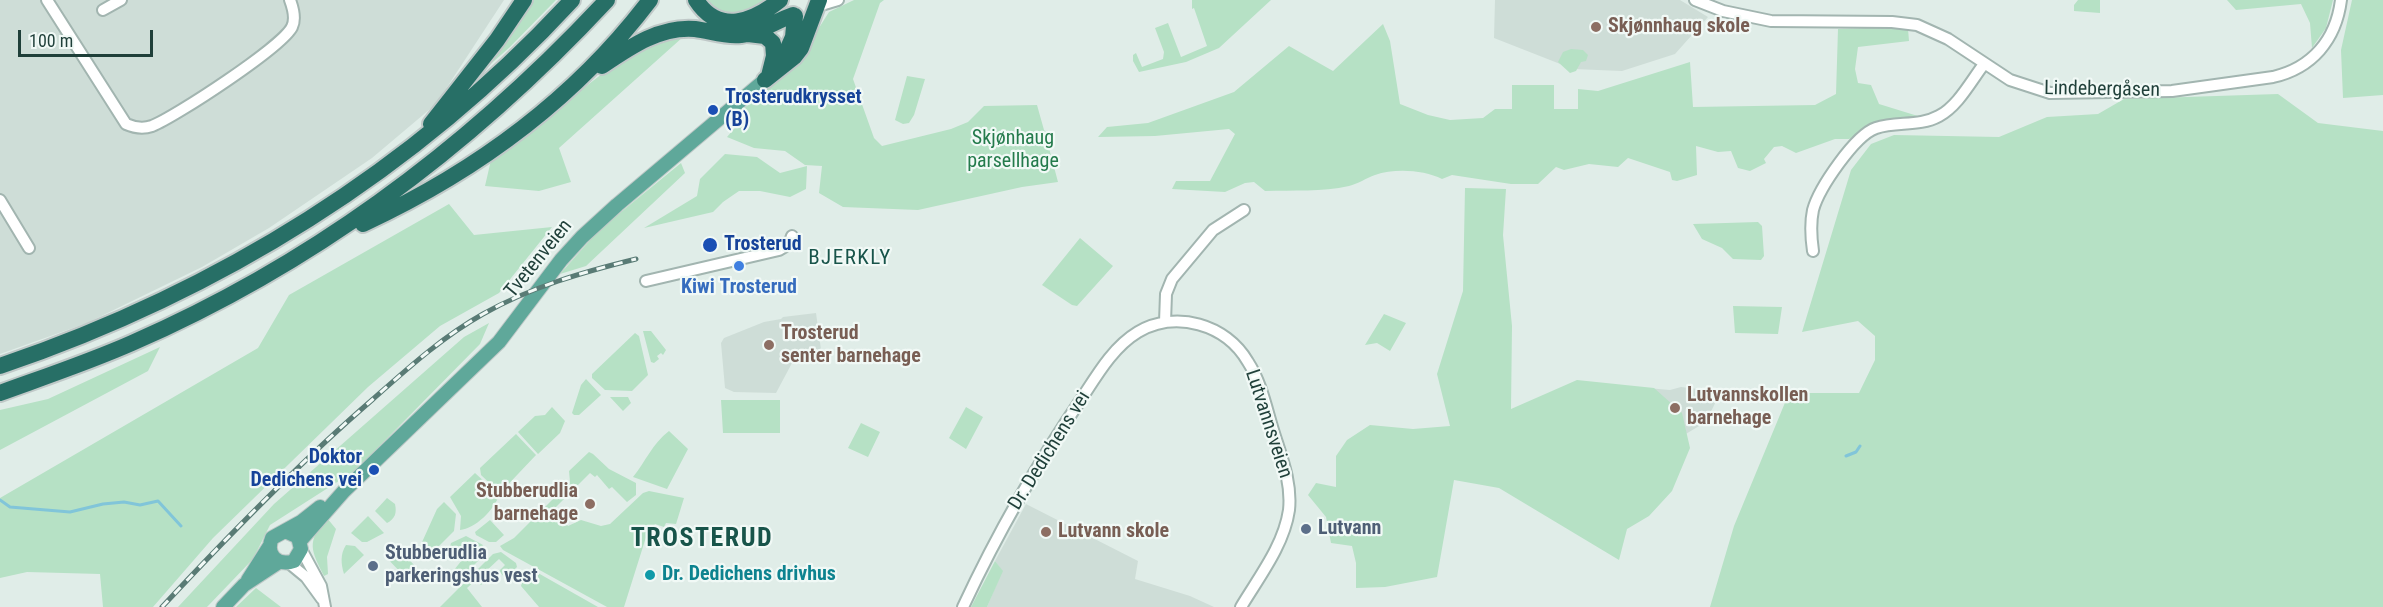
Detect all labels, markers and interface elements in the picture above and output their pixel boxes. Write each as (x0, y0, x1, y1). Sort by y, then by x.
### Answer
place label: Skjønnhaug skole (1608, 15, 1750, 39)
scale bar (21, 18, 156, 56)
marker: Skjønnhaug skole (1589, 20, 1603, 34)
text: 100 m (29, 30, 73, 51)
street label: Lindebergåsen (2044, 77, 2160, 103)
place label: Trosterudkrysset (B) (725, 86, 862, 133)
marker: Trosterudkrysset (B) (706, 103, 720, 117)
park label: Skjønhaug parsellhage (967, 127, 1059, 174)
street label: Tvetenveien (500, 215, 578, 303)
place label: Trosterud (724, 233, 802, 257)
marker: Trosterud (701, 236, 719, 254)
district label: BJERKLY (808, 246, 892, 272)
marker: Kiwi Trosterud (732, 259, 746, 273)
place label: Kiwi Trosterud (681, 276, 797, 300)
place label: Trosterud senter barnehage (781, 322, 921, 369)
marker: Trosterud senter barnehage (762, 338, 776, 352)
street label: Lutvannsveien (1239, 367, 1297, 481)
place label: Lutvannskollen barnehage (1687, 384, 1808, 431)
street label: Dr. Dedichens vei (1004, 387, 1096, 515)
marker: Lutvannskollen barnehage (1668, 401, 1682, 415)
place label: Doktor Dedichens vei (251, 446, 362, 493)
marker: Doktor Dedichens vei (367, 463, 381, 477)
place label: Stubberudlia barnehage (476, 480, 578, 527)
marker: Stubberudlia barnehage (583, 497, 597, 511)
place label: Lutvann (1318, 517, 1381, 541)
place label: Lutvann skole (1058, 520, 1169, 544)
marker: Lutvann (1299, 522, 1313, 536)
district label: TROSTERUD (631, 523, 773, 555)
marker: Lutvann skole (1039, 525, 1053, 539)
place label: Stubberudlia parkeringshus vest (385, 542, 538, 589)
marker: Stubberudlia parkeringshus vest (366, 559, 380, 573)
place label: Dr. Dedichens drivhus (662, 563, 836, 587)
marker: Dr. Dedichens drivhus (643, 568, 657, 582)

